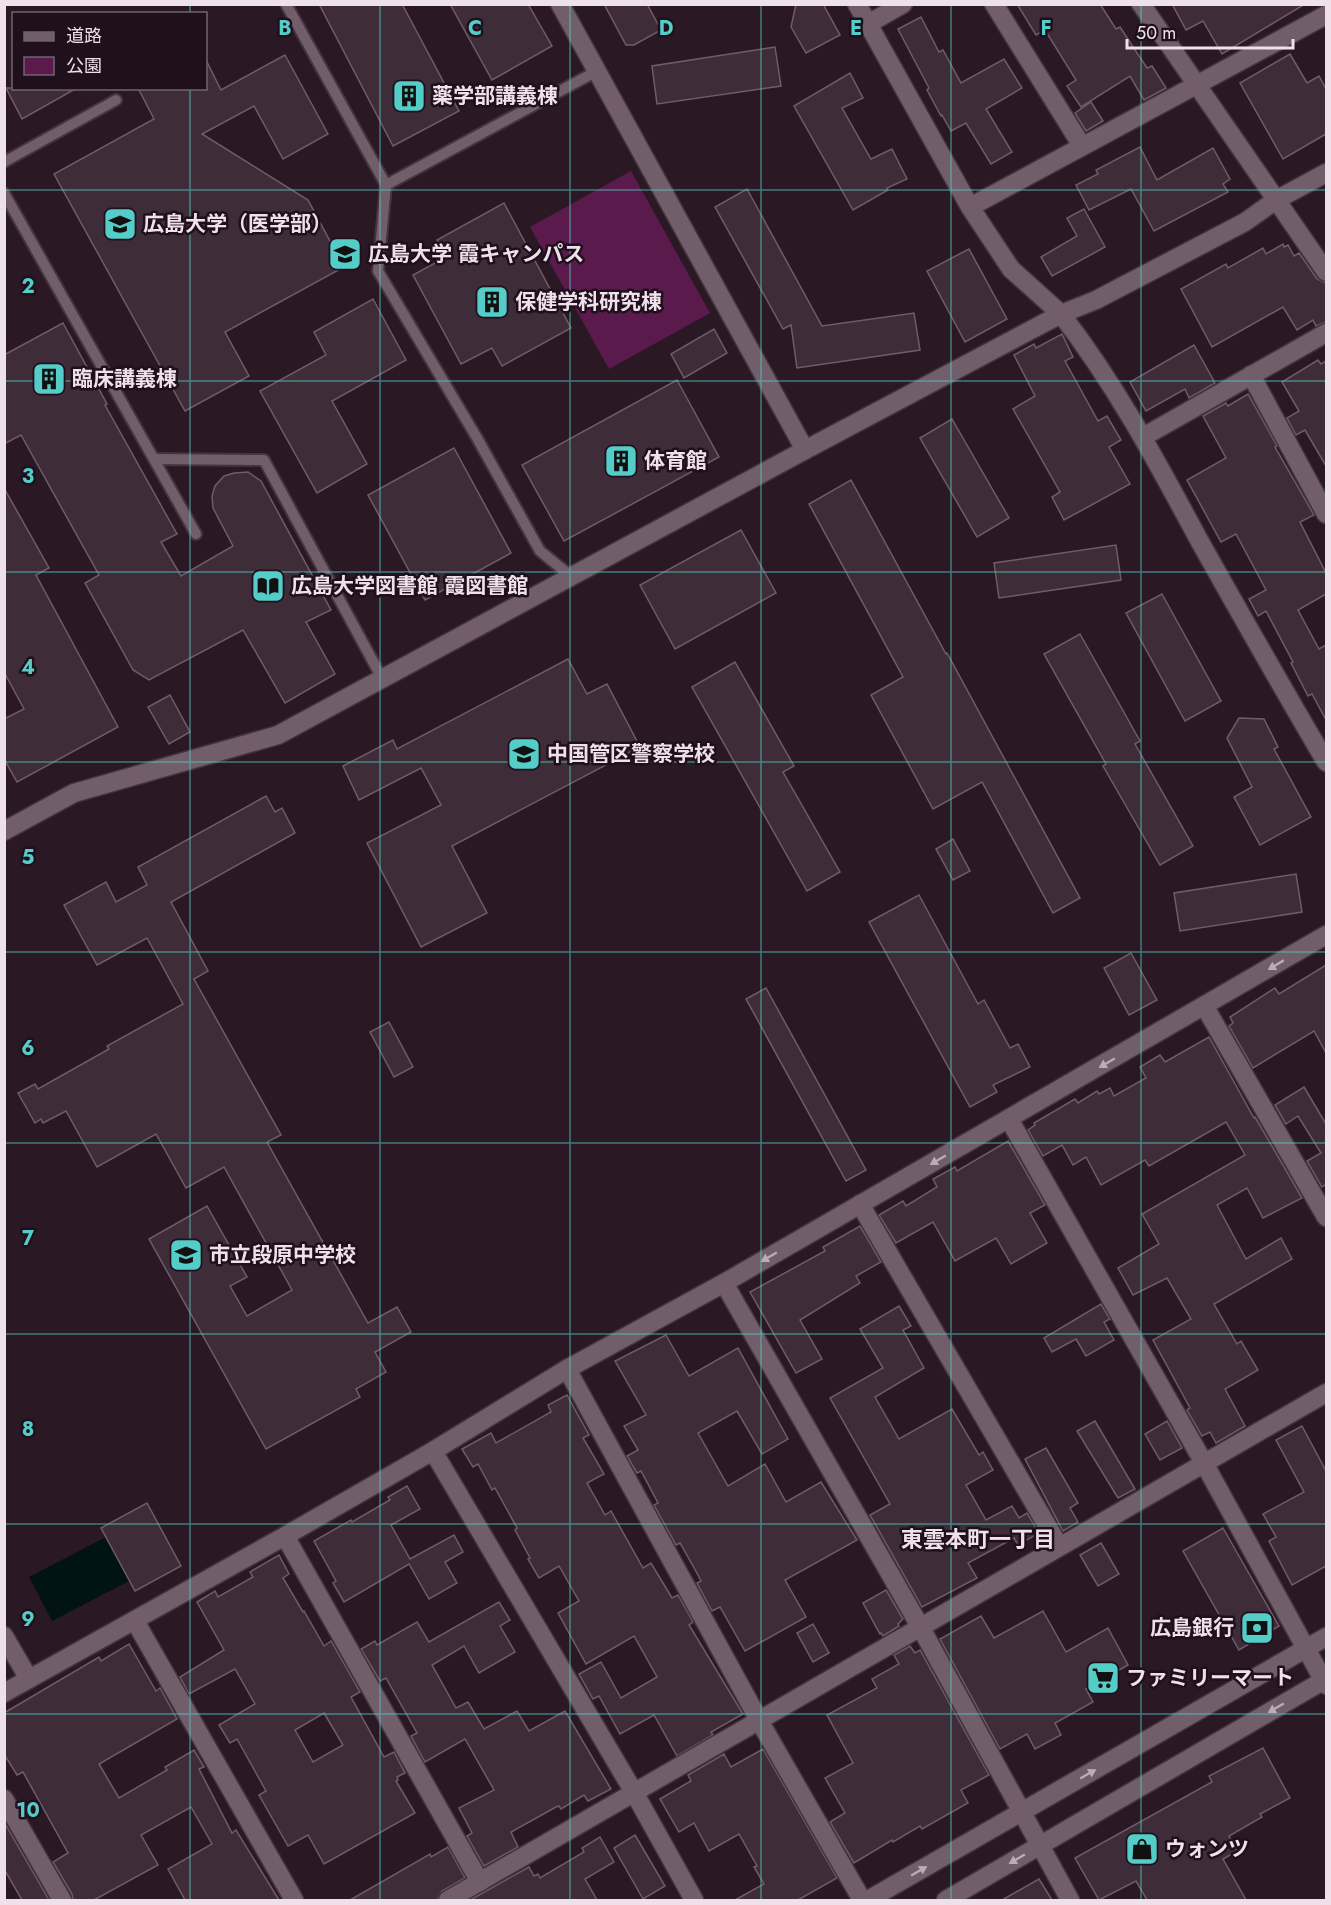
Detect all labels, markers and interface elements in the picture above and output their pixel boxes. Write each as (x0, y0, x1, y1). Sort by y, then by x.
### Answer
legend (12, 12, 207, 90)
scale bar (1127, 12, 1294, 50)
text: B (278, 14, 292, 43)
text: C (468, 14, 482, 43)
text: D (659, 14, 673, 43)
text: E (850, 14, 862, 43)
text: F (1040, 14, 1052, 43)
text: 50 m (1136, 20, 1176, 46)
text: 道路 (66, 23, 102, 49)
text: 公園 (66, 53, 102, 79)
building icon: 薬学部講義棟 (391, 78, 427, 114)
place label: 薬学部講義棟 (432, 81, 558, 111)
school or university icon: 広島大学（医学部） (102, 206, 138, 242)
place label: 広島大学（医学部） (143, 209, 332, 239)
school or university icon: 広島大学 霞キャンパス (327, 236, 363, 272)
place label: 広島大学 霞キャンパス (368, 239, 584, 269)
text: 2 (21, 272, 35, 301)
building icon: 保健学科研究棟 (474, 284, 510, 320)
place label: 保健学科研究棟 (515, 287, 662, 317)
building icon: 臨床講義棟 (31, 361, 67, 397)
place label: 臨床講義棟 (72, 364, 177, 394)
building icon: 体育館 (603, 443, 639, 479)
place label: 体育館 (644, 446, 707, 476)
text: 3 (22, 462, 34, 491)
library icon: 広島大学図書館 霞図書館 (250, 568, 286, 604)
place label: 広島大学図書館 霞図書館 (291, 571, 528, 601)
text: 4 (21, 653, 35, 682)
school or university icon: 中国管区警察学校 (506, 736, 542, 772)
place label: 中国管区警察学校 (547, 739, 715, 769)
text: 5 (22, 843, 35, 872)
one-way arrow (1268, 959, 1284, 970)
text: 6 (21, 1034, 35, 1063)
one-way arrow (1099, 1057, 1116, 1067)
one-way arrow (930, 1154, 946, 1165)
text: 7 (22, 1224, 35, 1253)
school or university icon: 市立段原中学校 (168, 1237, 204, 1273)
place label: 市立段原中学校 (209, 1240, 356, 1270)
one-way arrow (760, 1252, 777, 1262)
text: 8 (22, 1415, 34, 1444)
district label: 東雲本町一丁目 (901, 1523, 1055, 1555)
text: 9 (21, 1605, 35, 1634)
bank icon: 広島銀行 (1239, 1610, 1275, 1646)
place label: 広島銀行 (1150, 1613, 1234, 1643)
supermarket icon: ファミリーマート (1085, 1660, 1121, 1696)
place label: ファミリーマート (1126, 1663, 1294, 1693)
one-way arrow (1267, 1703, 1284, 1713)
one-way arrow (1079, 1769, 1096, 1779)
text: 10 (16, 1796, 40, 1825)
shop icon: ウォンツ (1124, 1831, 1160, 1867)
place label: ウォンツ (1165, 1834, 1249, 1864)
one-way arrow (1008, 1854, 1025, 1864)
one-way arrow (910, 1867, 927, 1877)

